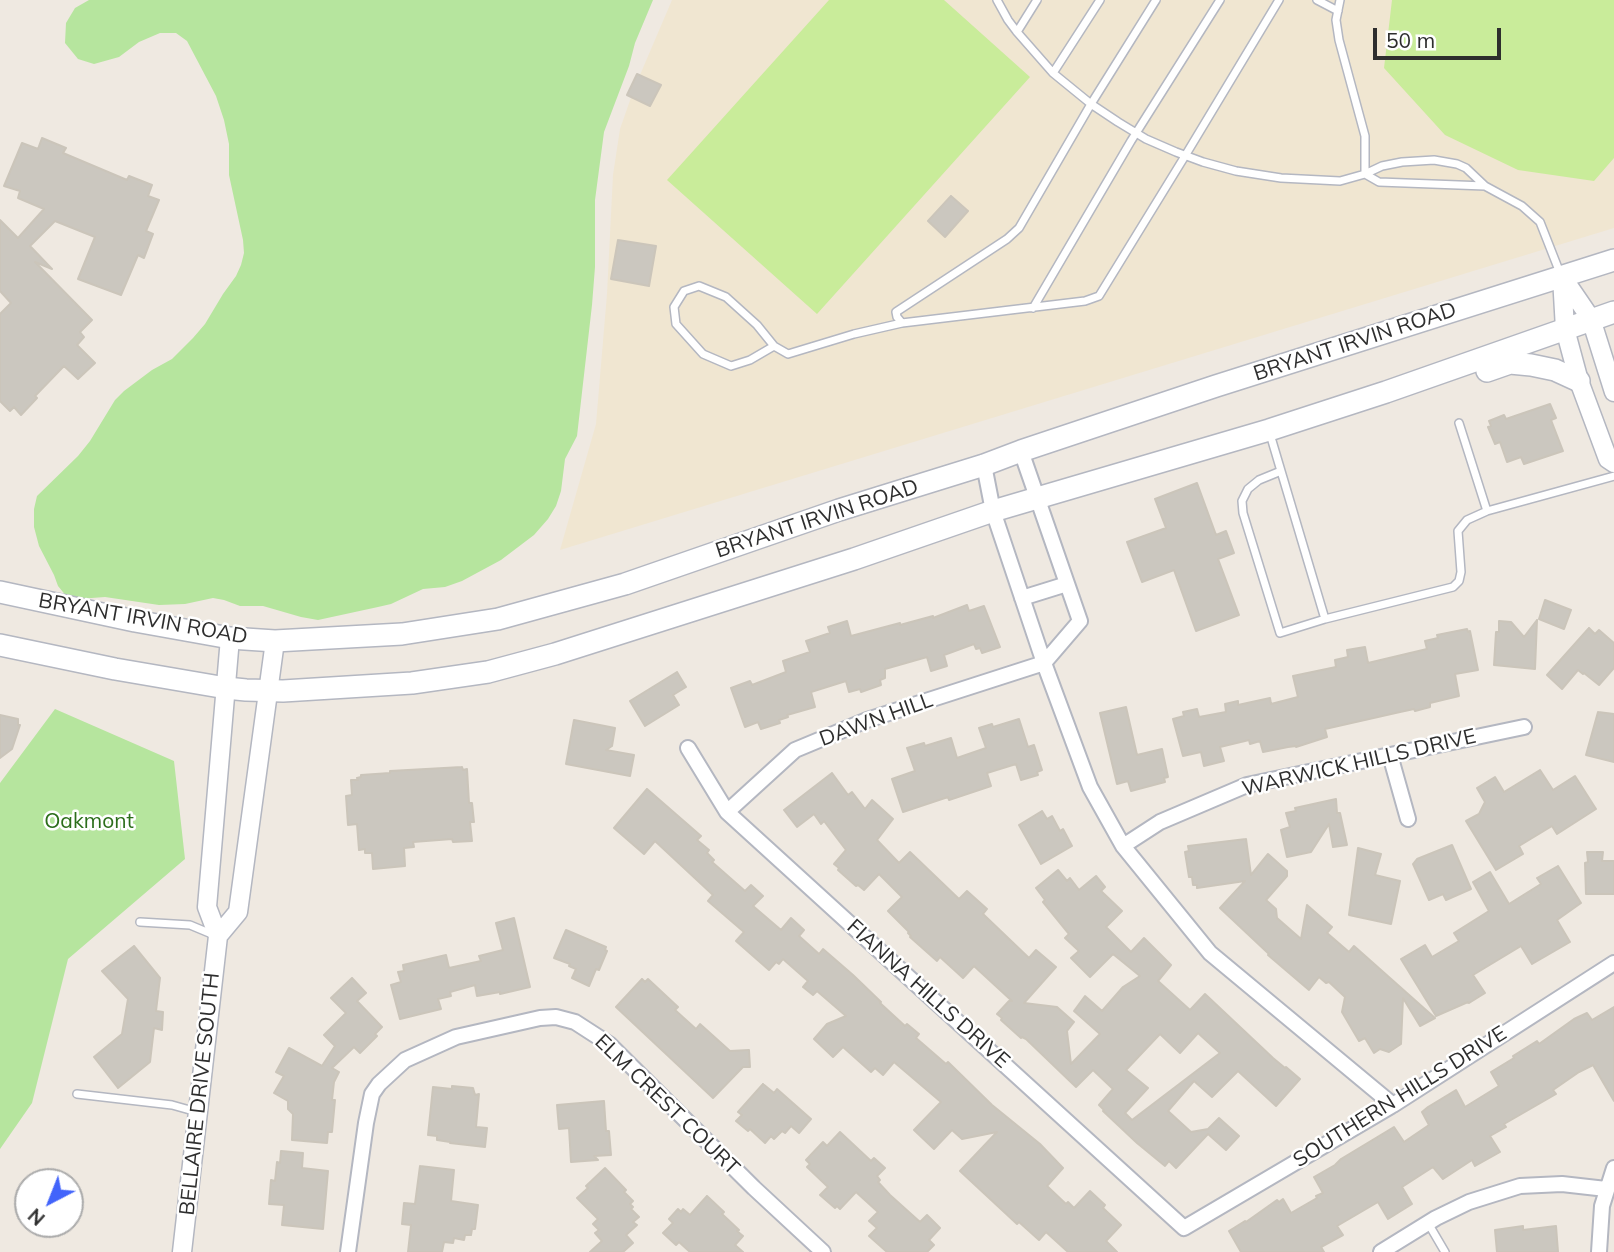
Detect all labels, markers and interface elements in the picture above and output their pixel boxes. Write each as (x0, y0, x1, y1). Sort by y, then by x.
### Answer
scale bar (1376, 14, 1504, 58)
text: 50 m (1386, 27, 1435, 53)
street label: BRYANT IRVIN ROAD (1250, 297, 1460, 387)
street label: BRYANT IRVIN ROAD (712, 474, 922, 564)
street label: BRYANT IRVIN ROAD (36, 588, 250, 650)
street label: DAWN HILL (816, 688, 936, 752)
street label: WARWICK HILLS DRIVE (1240, 724, 1478, 802)
park label: Oakmont (44, 809, 134, 835)
street label: FIANNA HILLS DRIVE (841, 914, 1015, 1074)
street label: BELLAIRE DRIVE SOUTH (175, 971, 225, 1217)
street label: SOUTHERN HILLS DRIVE (1289, 1021, 1511, 1173)
street label: ELM CREST COURT (589, 1029, 745, 1181)
north arrow (14, 1168, 84, 1238)
text: N (23, 1203, 50, 1231)

